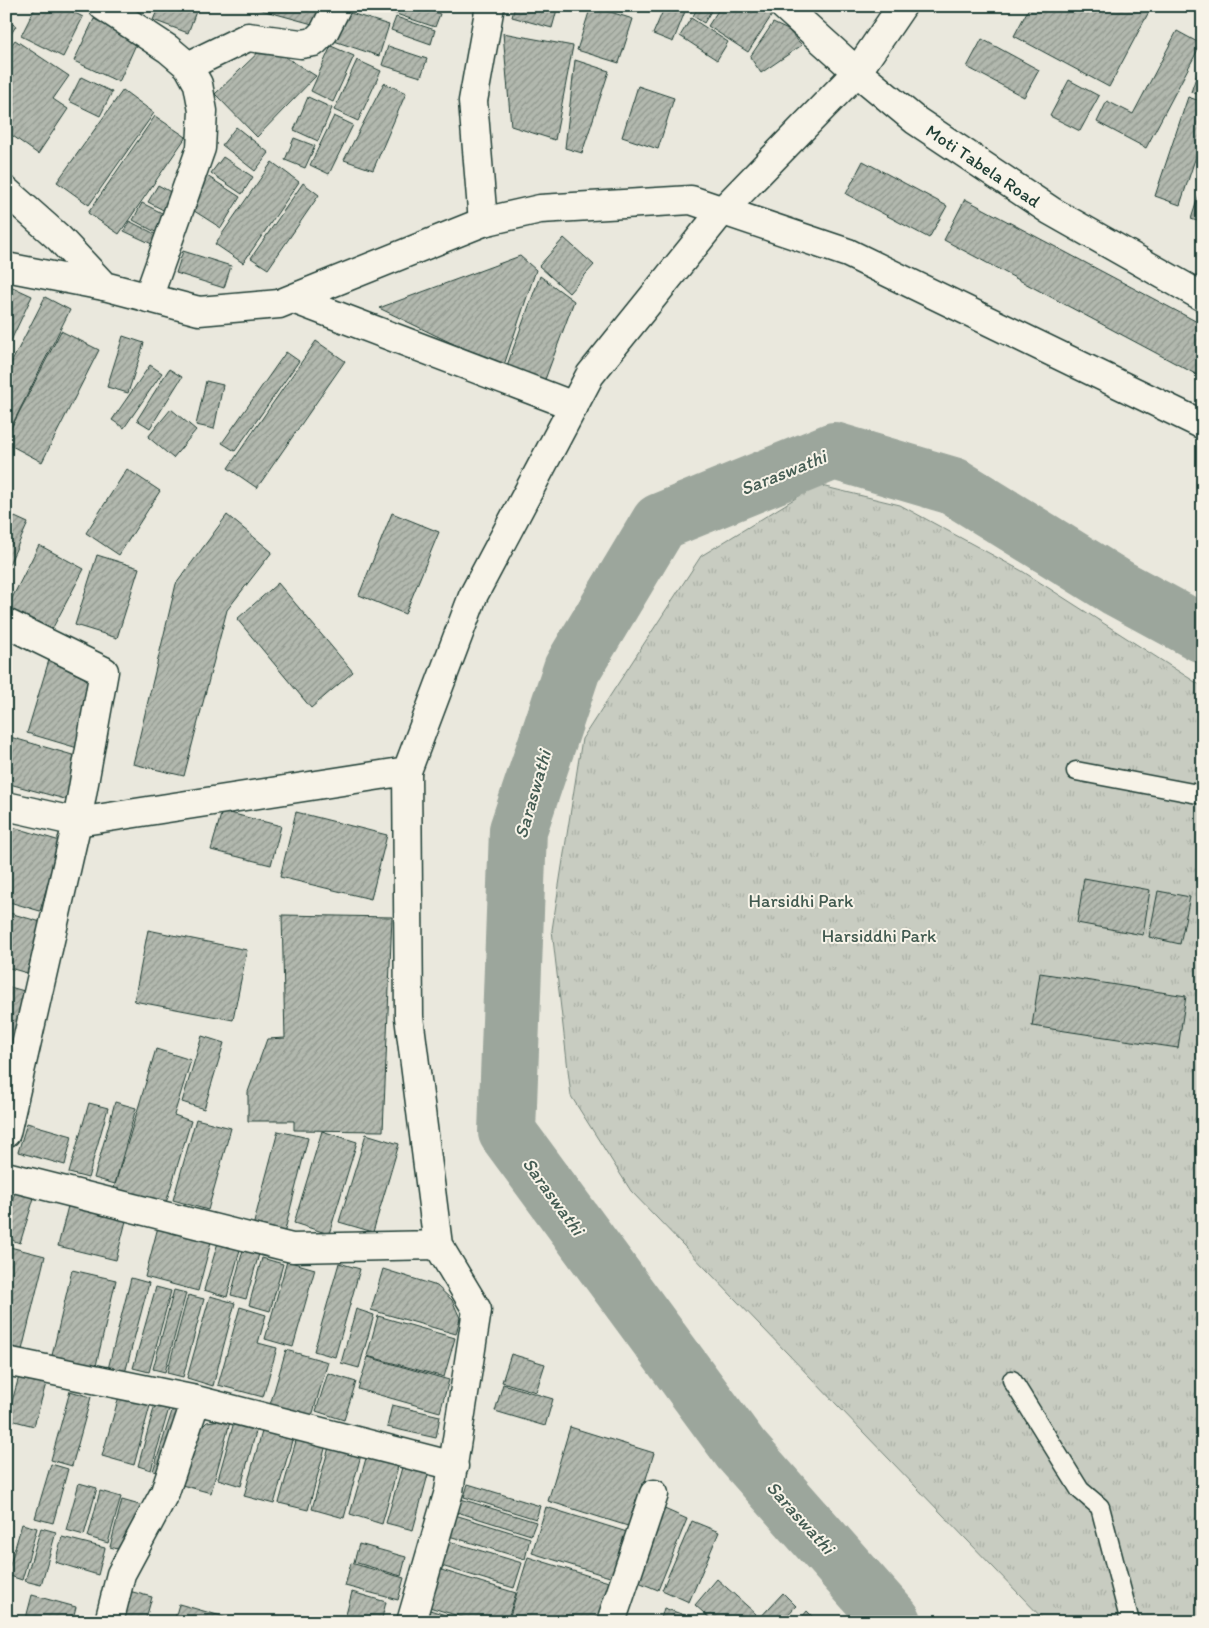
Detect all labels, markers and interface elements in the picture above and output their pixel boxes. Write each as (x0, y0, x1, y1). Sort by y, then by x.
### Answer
street label: Moti Tabela Road (922, 120, 1045, 212)
water label: Saraswathi (737, 444, 831, 500)
water label: Saraswathi (509, 745, 557, 841)
park label: Harsidhi Park (749, 890, 854, 912)
park label: Harsiddhi Park (822, 925, 937, 947)
water label: Saraswathi (518, 1153, 591, 1241)
water label: Saraswathi (762, 1476, 841, 1560)

